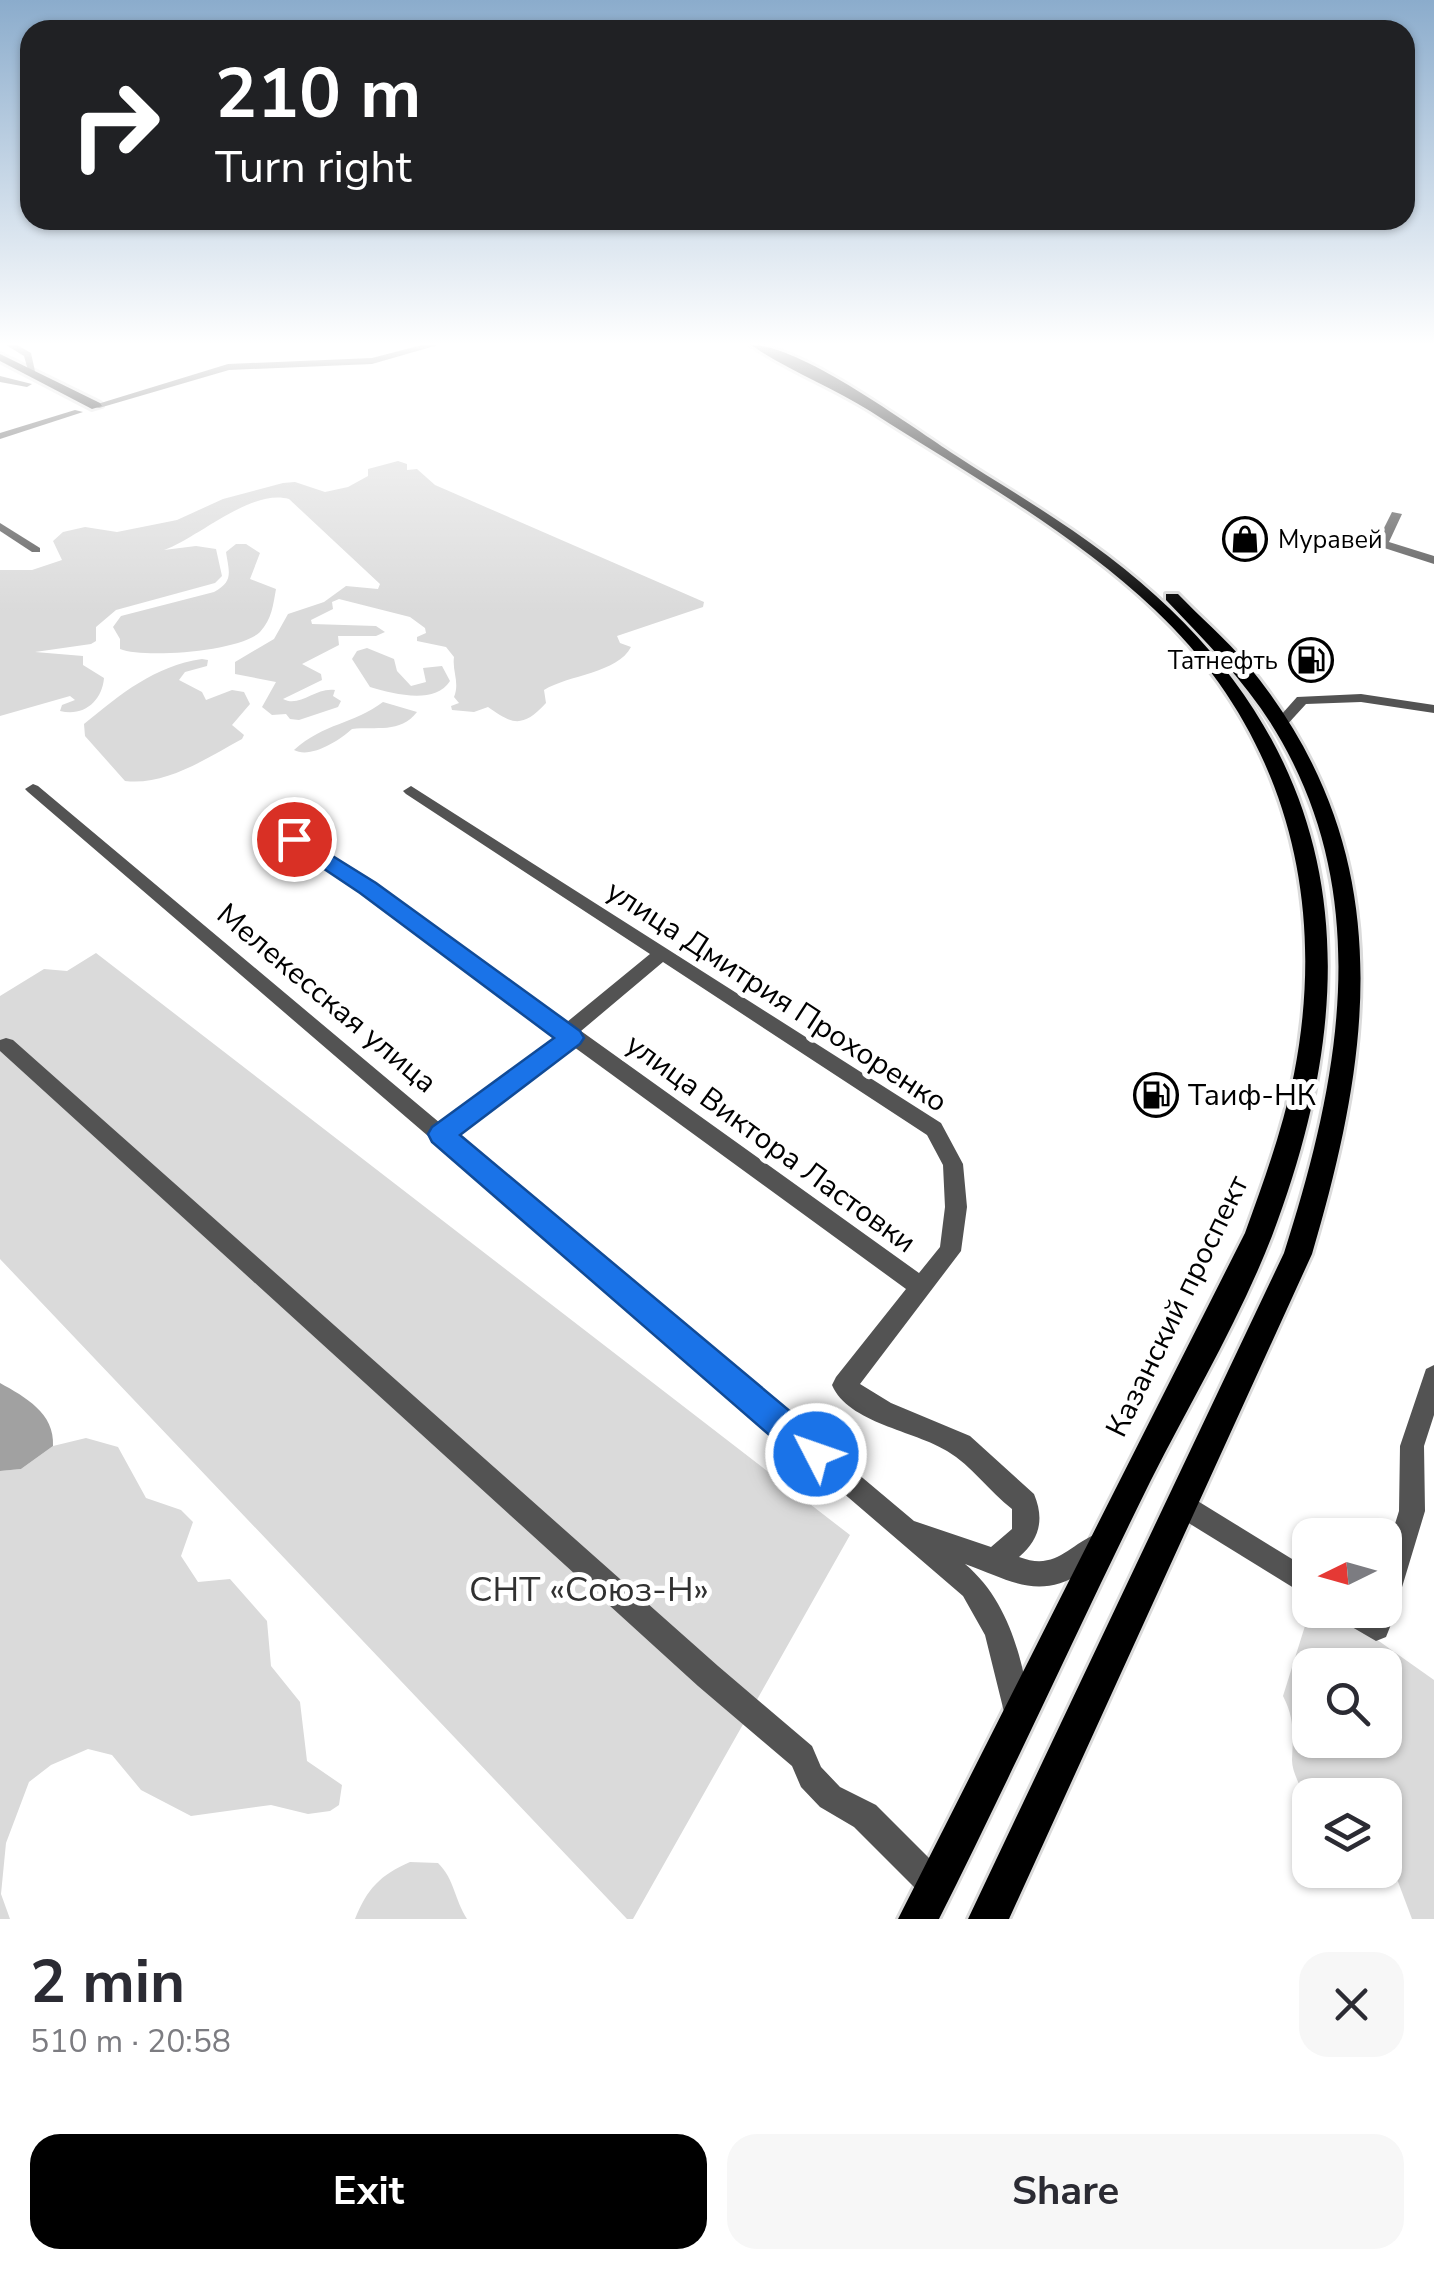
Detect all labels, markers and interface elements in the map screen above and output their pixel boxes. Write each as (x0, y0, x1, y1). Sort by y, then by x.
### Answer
text: 210 m (215, 46, 421, 142)
icon: right (50, 60, 180, 190)
text: Turn right (215, 137, 412, 198)
shop icon: Муравей (1222, 516, 1268, 562)
place label: Муравей (1278, 523, 1383, 557)
fuel station icon: Татнефть (1288, 637, 1334, 683)
place label: Татнефть (1168, 644, 1278, 678)
pin (252, 797, 337, 882)
icon: arrive (267, 812, 322, 867)
street label: улица Дмитрия Прохоренко (598, 871, 955, 1122)
street label: Мелекесская улица (208, 894, 445, 1103)
street label: улица Виктора Ластовки (617, 1024, 924, 1263)
fuel station icon: Таиф-НК (1133, 1072, 1179, 1118)
place label: Таиф-НК (1188, 1075, 1316, 1116)
street label: Казанский проспект (1096, 1168, 1259, 1444)
position arrow (764, 1402, 868, 1506)
north arrow (1292, 1518, 1402, 1628)
map controls (1292, 1518, 1402, 1888)
park label: СНТ «Союз-Н» (469, 1566, 709, 1613)
button: search (1292, 1648, 1402, 1758)
button: layers (1292, 1778, 1402, 1888)
text: 2 min (30, 1941, 185, 2023)
button: close (1299, 1952, 1404, 2057)
text: 510 m · 20:58 (30, 2020, 231, 2063)
button: Exit (30, 2134, 707, 2249)
button: Share (727, 2134, 1404, 2249)

